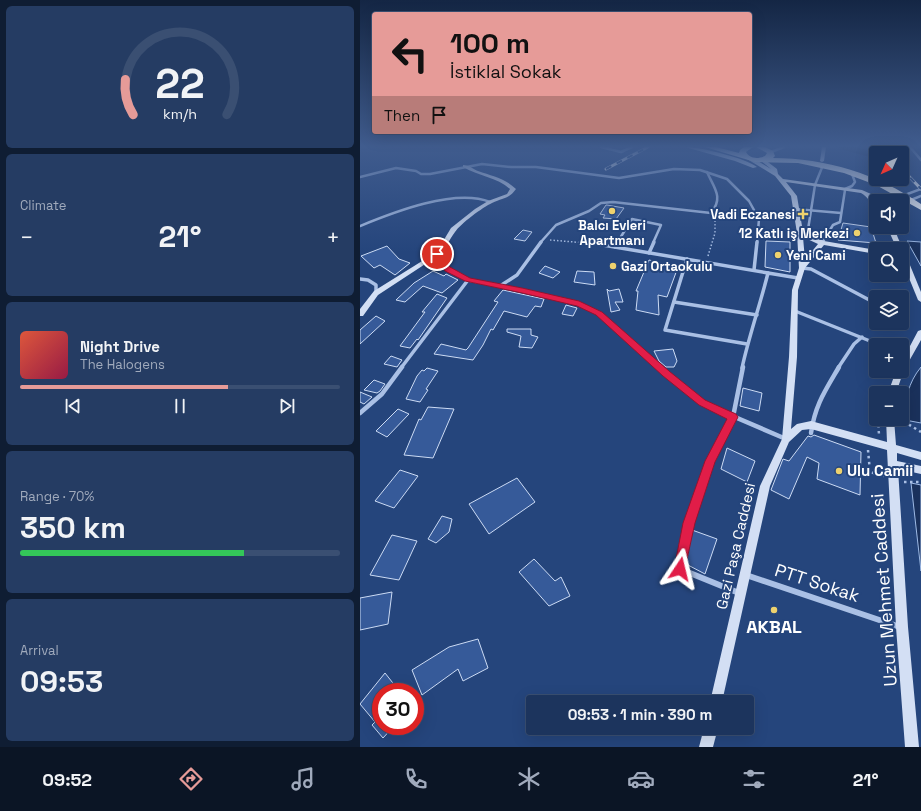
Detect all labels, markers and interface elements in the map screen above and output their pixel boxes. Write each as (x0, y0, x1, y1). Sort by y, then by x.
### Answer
text: 100 m (450, 25, 530, 61)
icon: left (384, 28, 436, 80)
text: 22 (155, 57, 205, 110)
text: İstiklal Sokak (450, 60, 562, 83)
icon: arrive (428, 104, 450, 126)
text: km/h (163, 105, 197, 123)
text: Then (384, 106, 420, 125)
north arrow (869, 146, 909, 186)
map controls (869, 146, 909, 426)
button: sound (869, 194, 909, 234)
text: Climate (20, 197, 66, 214)
marker: Balcı Evleri Apartmanı (607, 206, 617, 216)
place label: Vadi Eczanesi (710, 206, 795, 223)
marker: Vadi Eczanesi (798, 209, 808, 219)
text: 21° (158, 217, 202, 256)
place label: Balcı Evleri Apartmanı (578, 217, 646, 249)
text: − (20, 223, 34, 251)
text: + (326, 223, 340, 251)
place label: 12 Katlı iş Merkezi (739, 225, 849, 242)
marker: 12 Katlı iş Merkezi (852, 228, 862, 238)
pin (420, 237, 454, 271)
button: search (869, 242, 909, 282)
icon: arrive (426, 243, 448, 265)
place label: Yeni Cami (786, 247, 846, 264)
marker: Yeni Cami (773, 250, 783, 260)
place label: Gazi Ortaokulu (621, 258, 713, 275)
marker: Gazi Ortaokulu (608, 261, 618, 271)
button: layers (869, 290, 909, 330)
text: Night Drive (80, 337, 160, 356)
button: + (869, 338, 909, 378)
text: The Halogens (80, 356, 165, 373)
button: − (869, 386, 909, 426)
icon: previous (62, 395, 84, 417)
icon: pause (169, 395, 191, 417)
icon: next (276, 395, 298, 417)
place label: Ulu Camii (847, 461, 913, 480)
marker: Ulu Camii (834, 466, 844, 476)
street label: Gazi Paşa Caddesi (712, 481, 759, 611)
text: Range · 70% (20, 488, 94, 505)
street label: Uzun Mehmet Caddesi (865, 493, 902, 687)
text: 350 km (20, 508, 126, 547)
position arrow (659, 548, 701, 590)
street label: PTT Sokak (772, 558, 863, 607)
marker: AKBAL (769, 605, 779, 615)
place label: AKBAL (746, 615, 802, 638)
text: Arrival (20, 642, 59, 659)
text: 09:53 (20, 662, 103, 701)
speed limit sign: 30 (372, 683, 424, 735)
text: 09:53 · 1 min · 390 m (568, 705, 712, 724)
icon: directions (177, 765, 205, 793)
icon: music (289, 765, 317, 793)
icon: phone (402, 765, 430, 793)
icon: climate (515, 765, 543, 793)
icon: car (627, 765, 655, 793)
icon: filters (740, 765, 768, 793)
text: 09:52 (42, 768, 92, 791)
text: 21° (853, 768, 879, 791)

